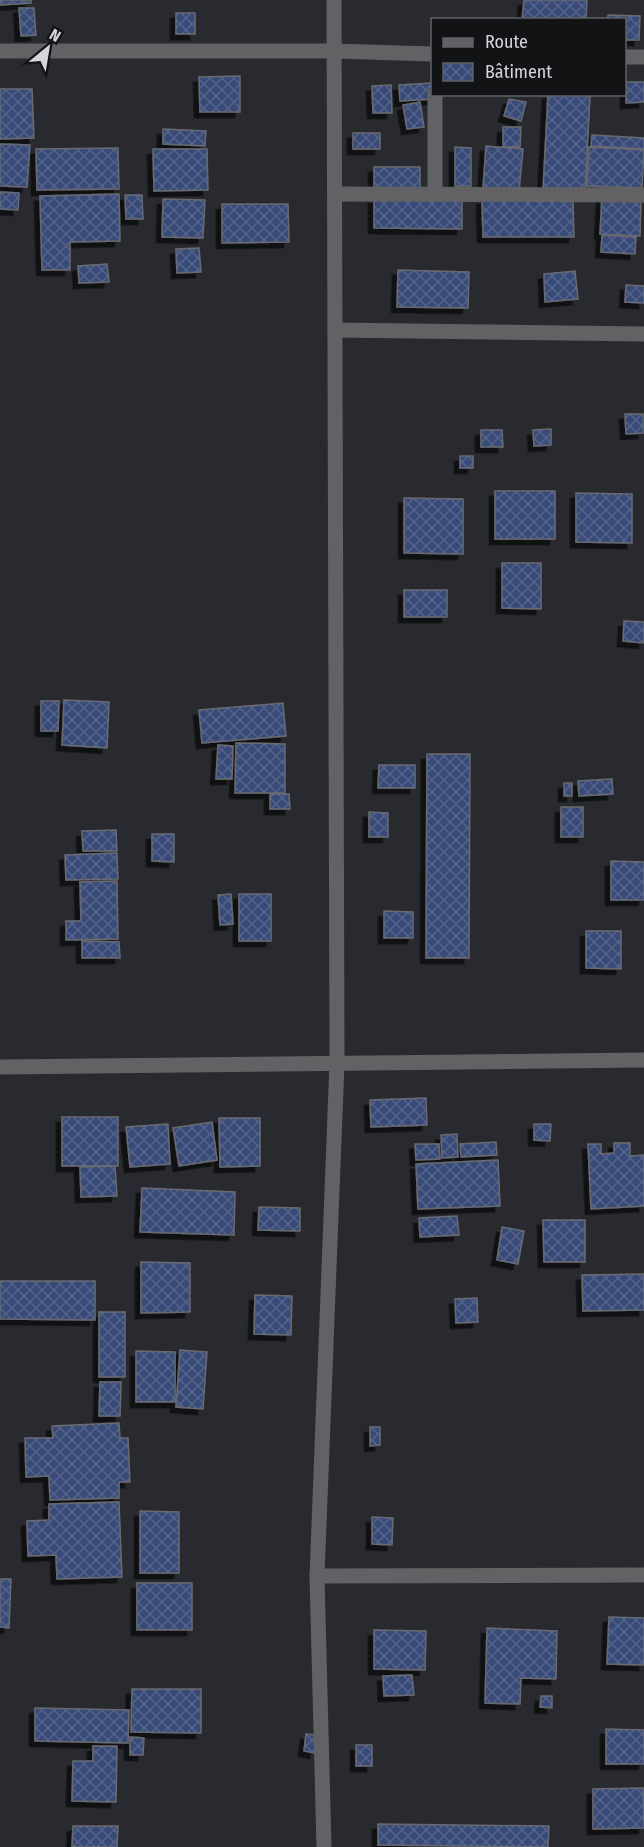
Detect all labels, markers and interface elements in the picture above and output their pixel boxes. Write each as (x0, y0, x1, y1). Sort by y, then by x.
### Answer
north arrow (18, 18, 78, 78)
legend (431, 18, 626, 96)
text: N (46, 25, 64, 46)
text: Route (485, 31, 528, 53)
text: Bâtiment (485, 61, 552, 83)

